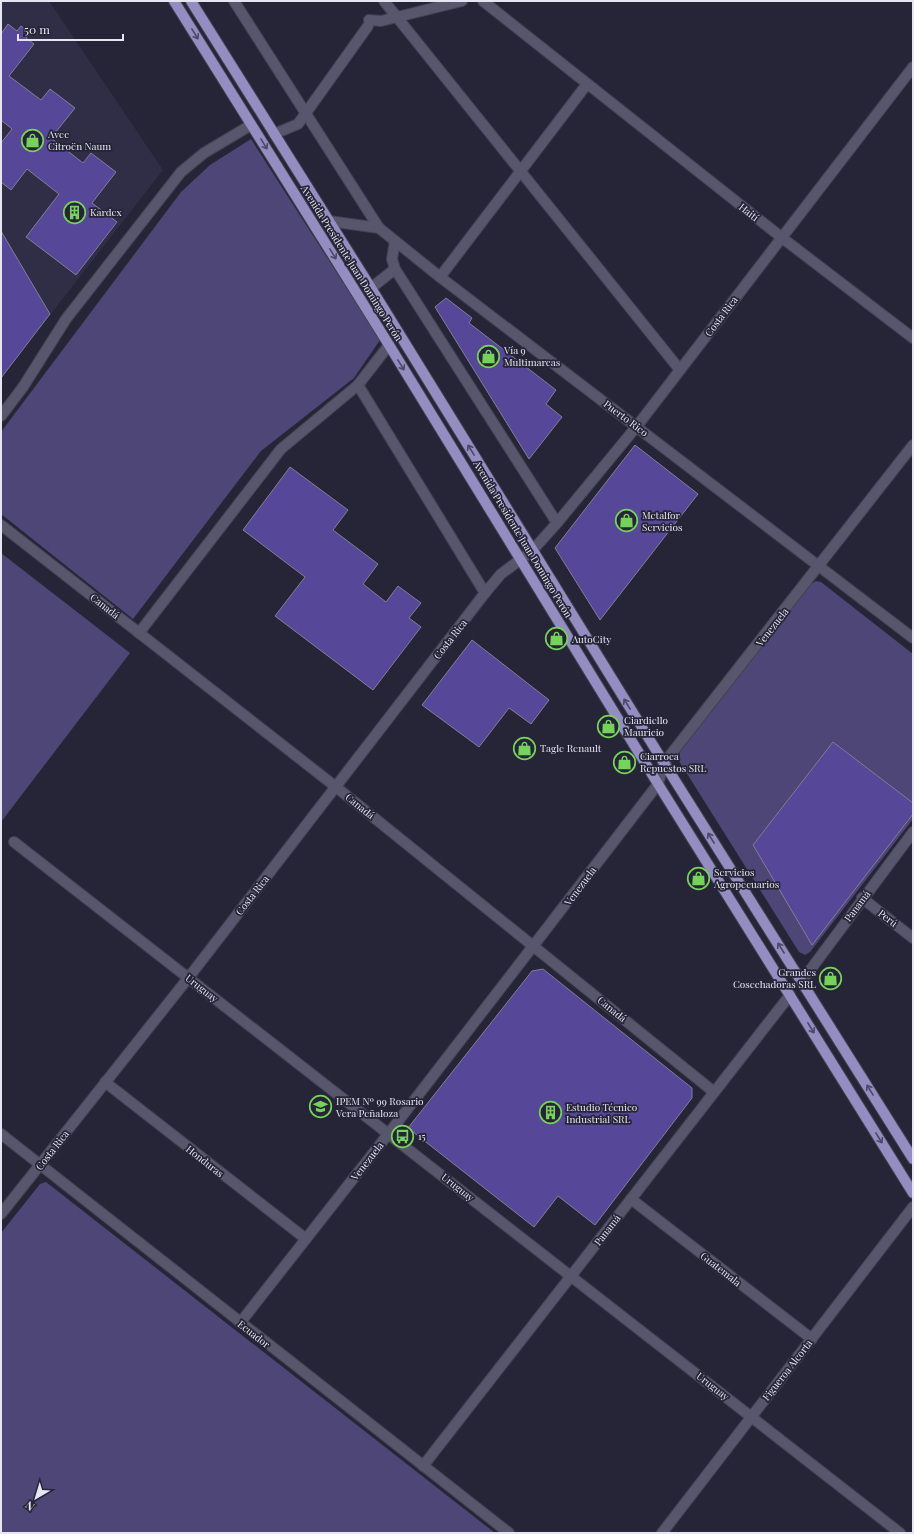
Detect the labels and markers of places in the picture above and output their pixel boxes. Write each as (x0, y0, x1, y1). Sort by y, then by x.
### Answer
shop icon: Avec Citroën Naum (19, 127, 45, 153)
place label: Avec Citroën Naum (47, 127, 111, 153)
building icon: Kardex (61, 199, 87, 225)
place label: Kardex (90, 205, 123, 219)
shop icon: Vía 9 Multimarcas (476, 343, 502, 369)
place label: Vía 9 Multimarcas (503, 343, 560, 369)
shop icon: Metalfor Servicios (613, 508, 639, 534)
place label: Metalfor Servicios (642, 508, 682, 534)
shop icon: AutoCity (544, 626, 570, 652)
place label: AutoCity (571, 632, 611, 646)
shop icon: Ciardiello Mauricio (596, 713, 622, 739)
place label: Ciardiello Mauricio (624, 713, 668, 739)
shop icon: Tagle Renault (512, 735, 538, 761)
place label: Tagle Renault (540, 741, 602, 755)
shop icon: Ciarroca Repuestos SRL (611, 749, 637, 775)
place label: Ciarroca Repuestos SRL (640, 749, 707, 775)
shop icon: Servicios Agropecuarios (686, 865, 712, 891)
place label: Servicios Agropecuarios (713, 865, 779, 891)
place label: Grandes Cosechadoras SRL (733, 965, 816, 991)
shop icon: Grandes Cosechadoras SRL (818, 965, 844, 991)
school or university icon: IPEM Nº 99 Rosario Vera Peñaloza (308, 1094, 334, 1120)
place label: IPEM Nº 99 Rosario Vera Peñaloza (335, 1094, 424, 1120)
building icon: Estudio Técnico Industrial SRL (537, 1100, 563, 1126)
place label: Estudio Técnico Industrial SRL (566, 1100, 638, 1126)
bus stop icon: 15 (390, 1123, 416, 1149)
place label: 15 (418, 1129, 426, 1143)

